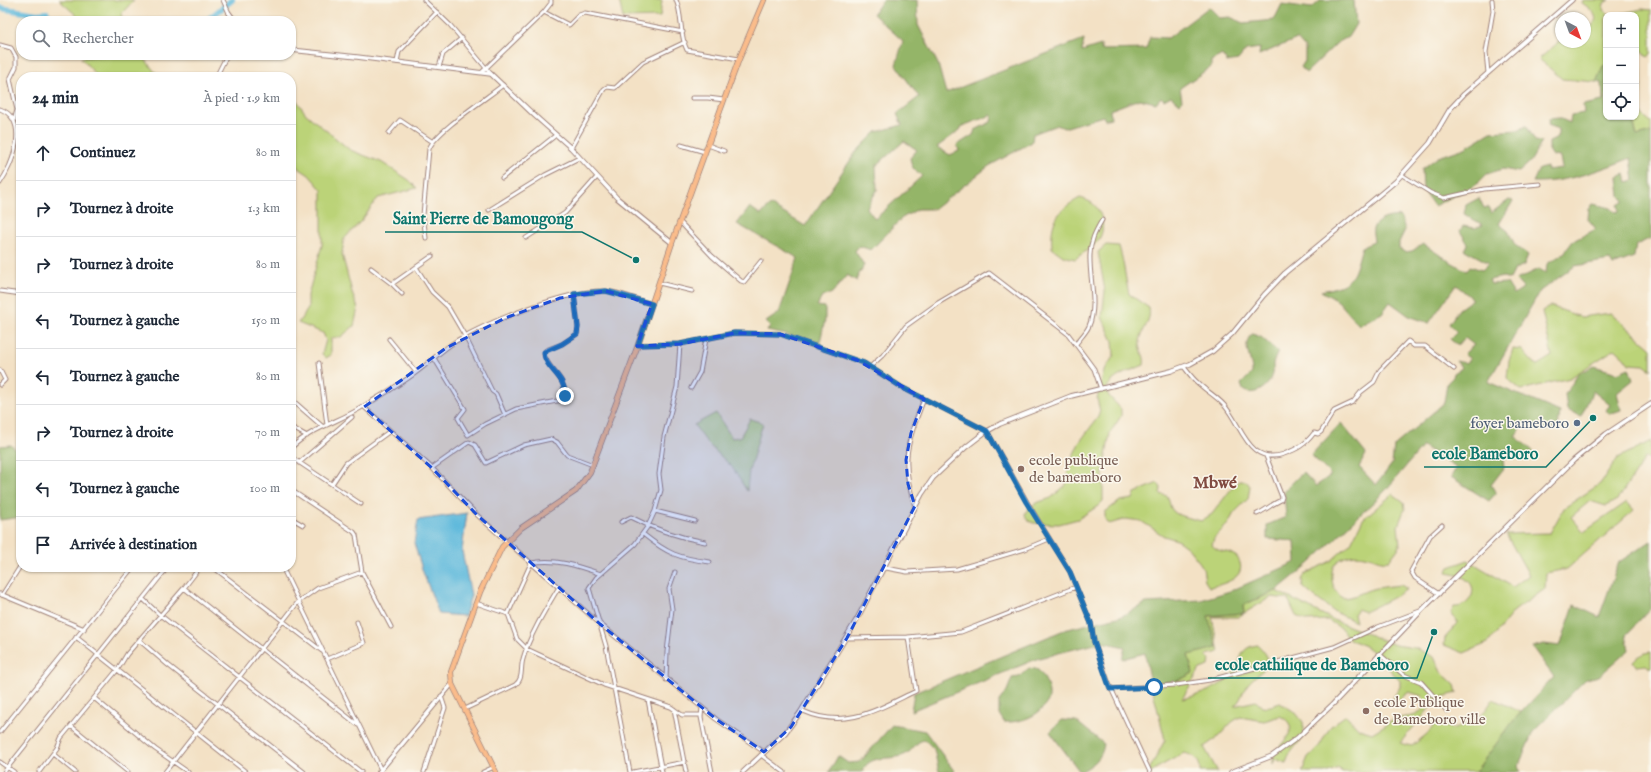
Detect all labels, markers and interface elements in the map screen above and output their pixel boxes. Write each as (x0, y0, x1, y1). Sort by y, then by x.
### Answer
north arrow (1555, 12, 1591, 48)
map controls (1603, 12, 1639, 120)
button: + (1603, 12, 1639, 48)
search box (16, 16, 296, 60)
icon: search (30, 27, 52, 49)
text: Rechercher (62, 29, 134, 48)
button: − (1603, 48, 1639, 84)
button: locate (1603, 84, 1639, 120)
text: 24 min (32, 88, 79, 109)
text: À pied · 1.9 km (203, 90, 280, 107)
icon: ahead (32, 142, 54, 164)
text: Continuez (70, 143, 135, 162)
text: 80 m (256, 144, 280, 161)
icon: right (32, 198, 54, 220)
text: Tournez à droite (70, 199, 173, 218)
text: 1.3 km (248, 200, 280, 217)
callout: Saint Pierre de Bamougong (385, 204, 582, 232)
text: Saint Pierre de Bamougong (393, 210, 575, 230)
icon: right (32, 254, 54, 276)
text: Tournez à droite (70, 255, 173, 274)
text: 80 m (256, 256, 280, 273)
icon: left (32, 310, 54, 332)
text: Tournez à gauche (70, 311, 179, 330)
text: 150 m (251, 312, 280, 329)
icon: left (32, 366, 54, 388)
text: Tournez à gauche (70, 367, 179, 386)
text: 80 m (256, 368, 280, 385)
route end (556, 387, 574, 405)
place label: foyer bameboro (1470, 414, 1569, 433)
marker: foyer bameboro (1572, 418, 1582, 428)
icon: right (32, 422, 54, 444)
text: Tournez à droite (70, 423, 173, 442)
text: 70 m (255, 424, 280, 441)
callout: ecole Bameboro (1424, 439, 1546, 467)
text: ecole Bameboro (1432, 445, 1539, 465)
place label: ecole publique de bamemboro (1029, 451, 1121, 487)
marker: ecole publique de bamemboro (1016, 464, 1026, 474)
district label: Mbwé (1193, 473, 1237, 494)
icon: left (32, 478, 54, 500)
text: Tournez à gauche (70, 479, 179, 498)
text: 100 m (250, 480, 280, 497)
icon: arrive (32, 534, 54, 556)
text: Arrivée à destination (70, 535, 197, 554)
callout: ecole cathilique de Bameboro (1208, 650, 1417, 678)
text: ecole cathilique de Bameboro (1215, 656, 1409, 676)
route start (1145, 678, 1163, 696)
place label: ecole Publique de Bameboro ville (1374, 693, 1486, 729)
marker: ecole Publique de Bameboro ville (1361, 706, 1371, 716)

